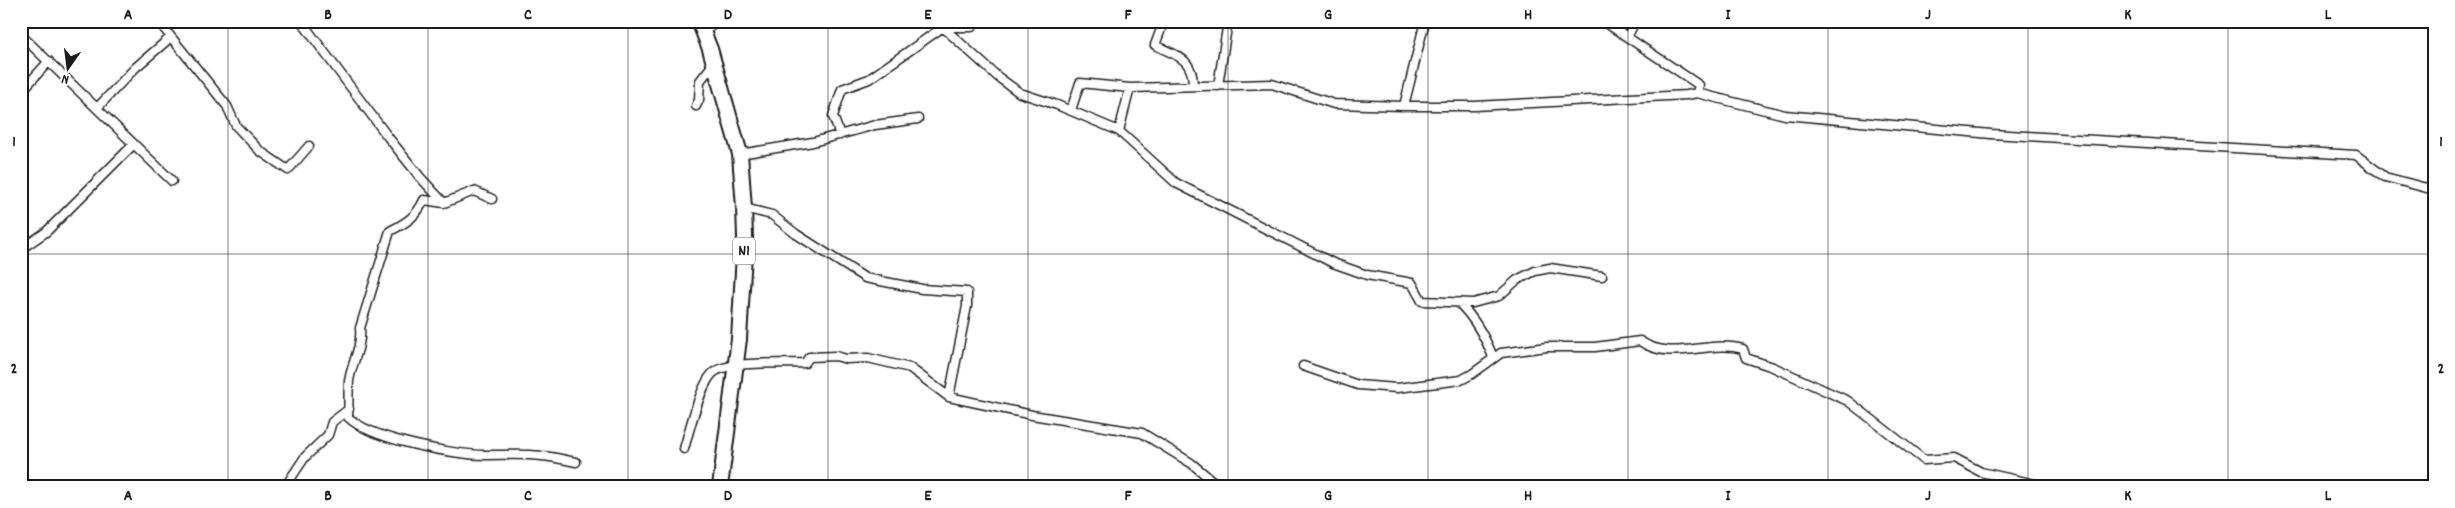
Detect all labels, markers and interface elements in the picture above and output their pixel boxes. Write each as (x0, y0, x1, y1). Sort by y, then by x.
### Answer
text: A (124, 4, 133, 27)
text: B (324, 4, 332, 27)
text: C (524, 4, 532, 27)
text: D (724, 4, 733, 27)
text: E (924, 4, 932, 27)
text: F (1124, 4, 1132, 27)
text: G (1324, 4, 1332, 27)
text: H (1524, 4, 1532, 27)
text: I (1726, 4, 1732, 27)
text: J (1925, 4, 1931, 27)
text: K (2124, 4, 2132, 27)
text: L (2325, 4, 2332, 27)
north arrow (42, 42, 92, 92)
text: N (59, 68, 71, 89)
text: 1 (12, 131, 16, 154)
text: 1 (2439, 131, 2443, 154)
road number: N1 (733, 238, 755, 264)
text: 2 (11, 358, 18, 381)
text: 2 (2438, 358, 2445, 381)
text: A (124, 485, 133, 508)
text: B (324, 485, 332, 508)
text: C (524, 485, 532, 508)
text: D (724, 485, 733, 508)
text: E (924, 485, 932, 508)
text: F (1124, 485, 1132, 508)
text: G (1324, 485, 1332, 508)
text: H (1524, 485, 1532, 508)
text: I (1726, 485, 1732, 508)
text: J (1925, 485, 1931, 508)
text: K (2124, 485, 2132, 508)
text: L (2325, 485, 2332, 508)

